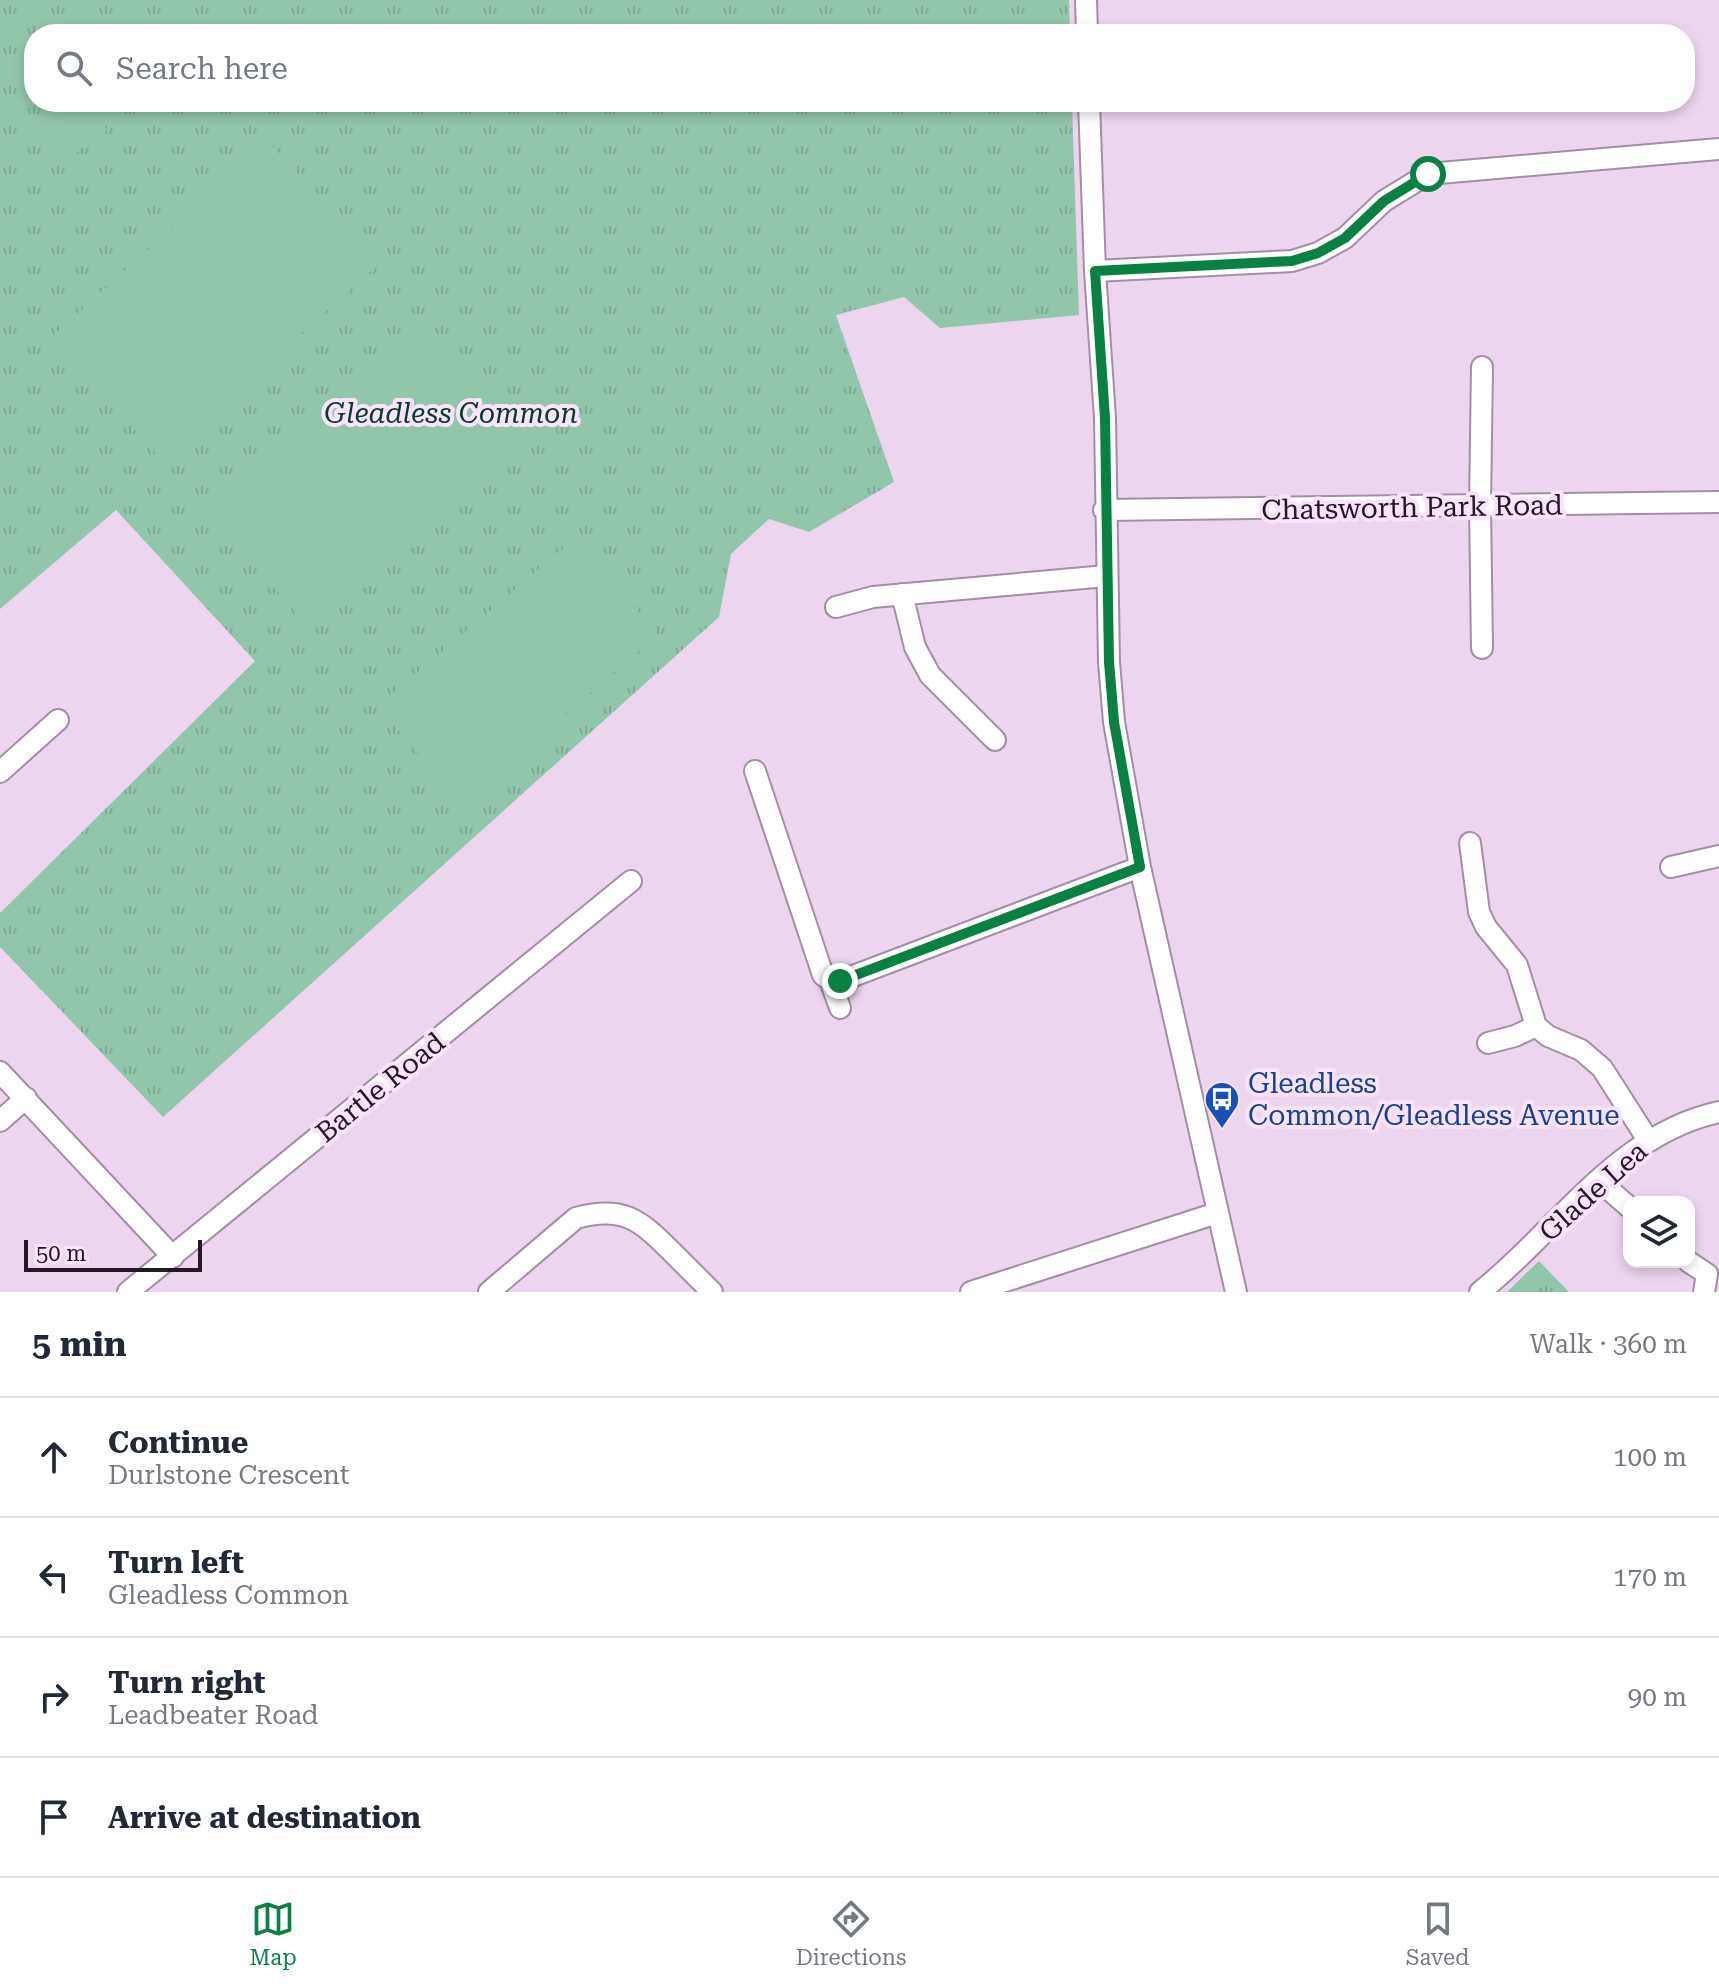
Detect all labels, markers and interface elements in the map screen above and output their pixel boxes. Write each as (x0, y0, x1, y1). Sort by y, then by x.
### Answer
search box (24, 24, 1695, 112)
icon: search (52, 46, 96, 90)
text: Search here (116, 51, 288, 86)
route start (1410, 156, 1446, 192)
park label: Gleadless Common (324, 397, 578, 430)
street label: Chatsworth Park Road (1261, 488, 1563, 527)
route end (822, 963, 858, 999)
street label: Bartle Road (309, 1025, 451, 1149)
place label: Gleadless Common/Gleadless Avenue (1248, 1067, 1620, 1132)
bus stop icon: Gleadless Common/Gleadless Avenue (1203, 1080, 1241, 1130)
street label: Glade Lea (1533, 1134, 1654, 1248)
map controls (1623, 1196, 1695, 1268)
button: layers (1623, 1196, 1695, 1268)
scale bar (24, 1236, 202, 1272)
text: 50 m (36, 1241, 86, 1266)
text: 5 min (32, 1324, 127, 1364)
text: Walk · 360 m (1529, 1329, 1687, 1359)
text: Continue (108, 1425, 248, 1460)
icon: ahead (32, 1435, 76, 1479)
text: 100 m (1613, 1442, 1687, 1472)
text: Durlstone Crescent (108, 1460, 349, 1490)
text: Turn left (108, 1545, 244, 1580)
icon: left (32, 1555, 76, 1599)
text: 170 m (1613, 1562, 1687, 1592)
text: Gleadless Common (108, 1580, 349, 1610)
text: Turn right (108, 1665, 265, 1700)
icon: right (32, 1675, 76, 1719)
text: 90 m (1628, 1682, 1687, 1712)
text: Leadbeater Road (108, 1700, 318, 1730)
icon: arrive (32, 1795, 76, 1839)
text: Arrive at destination (108, 1800, 421, 1835)
tab: Map (250, 1897, 297, 1970)
tab: Directions (796, 1897, 906, 1970)
tab: Saved (1406, 1897, 1469, 1970)

